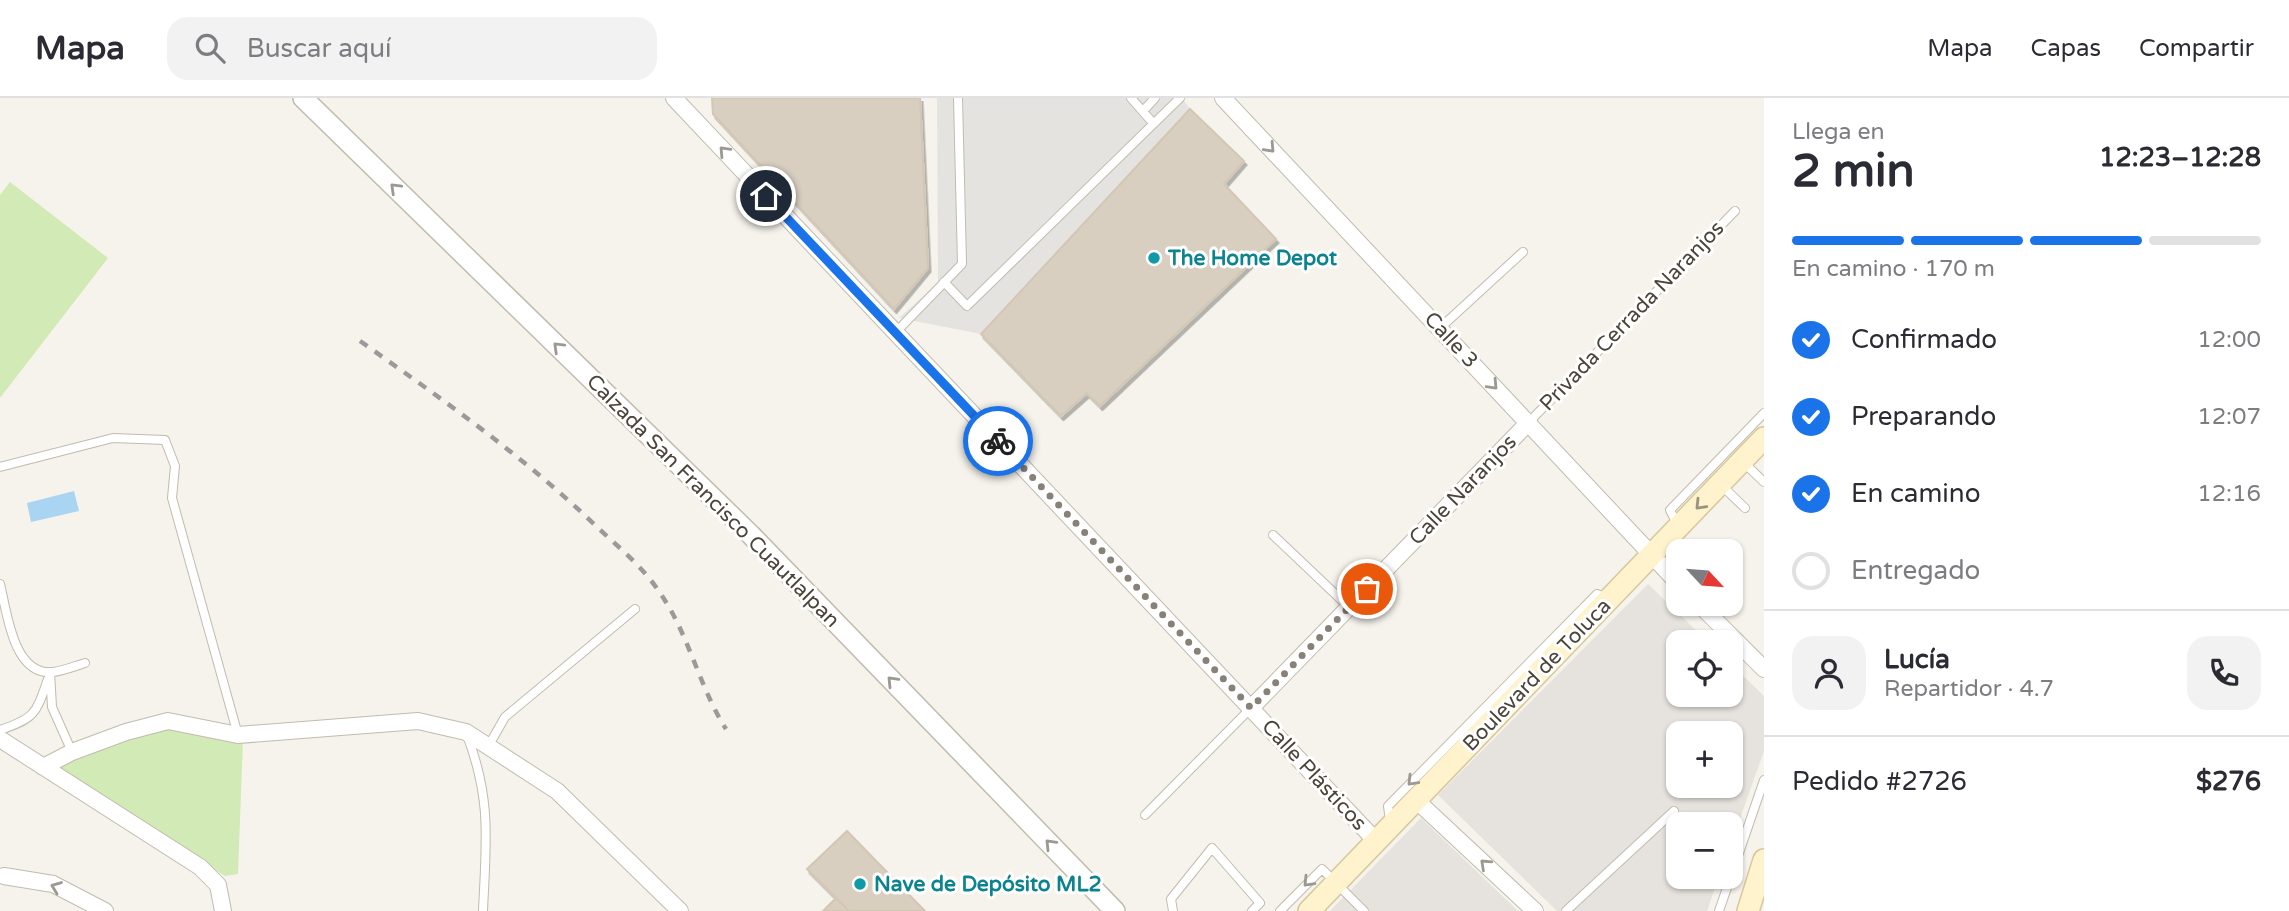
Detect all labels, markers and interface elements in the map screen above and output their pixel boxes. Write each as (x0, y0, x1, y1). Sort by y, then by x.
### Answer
search box (167, 17, 657, 80)
text: Mapa (35, 29, 125, 68)
icon: search (191, 29, 229, 67)
text: Buscar aquí (247, 33, 391, 64)
text: Mapa (1927, 34, 1993, 63)
text: Capas (2031, 34, 2101, 63)
text: Compartir (2139, 34, 2254, 63)
text: Llega en (1792, 118, 1884, 146)
one-way arrow (1262, 140, 1274, 153)
text: 12:23–12:28 (2099, 142, 2261, 173)
text: 2 min (1792, 144, 1915, 199)
one-way arrow (719, 146, 732, 159)
pin (736, 166, 796, 226)
icon: home (747, 177, 785, 215)
one-way arrow (391, 184, 403, 196)
street label: Privada Cerrada Naranjos (1535, 216, 1729, 416)
place label: The Home Depot (1167, 246, 1337, 271)
marker: The Home Depot (1146, 250, 1162, 266)
text: En camino · 170 m (1792, 255, 1995, 283)
street label: Calle 3 (1419, 307, 1483, 373)
icon: check (1792, 321, 1830, 359)
text: Confirmado (1851, 324, 1997, 355)
text: 12:00 (2197, 326, 2261, 354)
one-way arrow (553, 342, 566, 355)
street label: Calzada San Francisco Cuautlalpan (581, 369, 845, 633)
one-way arrow (1485, 376, 1498, 389)
icon: check (1792, 398, 1830, 436)
text: Preparando (1851, 401, 1996, 432)
text: 12:07 (2197, 403, 2261, 431)
courier (963, 406, 1033, 476)
icon: bike (979, 422, 1017, 460)
street label: Calle Naranjos (1404, 430, 1522, 550)
icon: check (1792, 475, 1830, 513)
text: En camino (1851, 478, 1980, 509)
text: 12:16 (2197, 480, 2261, 508)
one-way arrow (1695, 497, 1708, 510)
north arrow (1666, 539, 1743, 616)
map controls (1666, 539, 1743, 889)
text: Entregado (1851, 555, 1980, 586)
pin (1337, 559, 1397, 619)
icon: bag (1348, 570, 1386, 608)
street label: Boulevard de Toluca (1458, 594, 1616, 756)
button: locate (1666, 630, 1743, 707)
button: person (1792, 636, 1866, 710)
button: phone (2187, 636, 2261, 710)
text: Lucía (1884, 644, 1950, 675)
text: Repartidor · 4.7 (1884, 675, 2054, 703)
one-way arrow (887, 676, 900, 689)
street label: Calle Plásticos (1256, 714, 1372, 836)
button: + (1666, 721, 1743, 798)
text: Pedido #2726 (1792, 766, 1967, 797)
text: $276 (2196, 766, 2261, 797)
one-way arrow (1408, 773, 1421, 786)
button: − (1666, 812, 1743, 889)
one-way arrow (1046, 840, 1059, 853)
one-way arrow (1481, 860, 1494, 873)
place label: Nave de Depósito ML2 (874, 872, 1102, 897)
one-way arrow (1304, 874, 1317, 887)
marker: Nave de Depósito ML2 (852, 876, 868, 892)
one-way arrow (51, 882, 63, 896)

